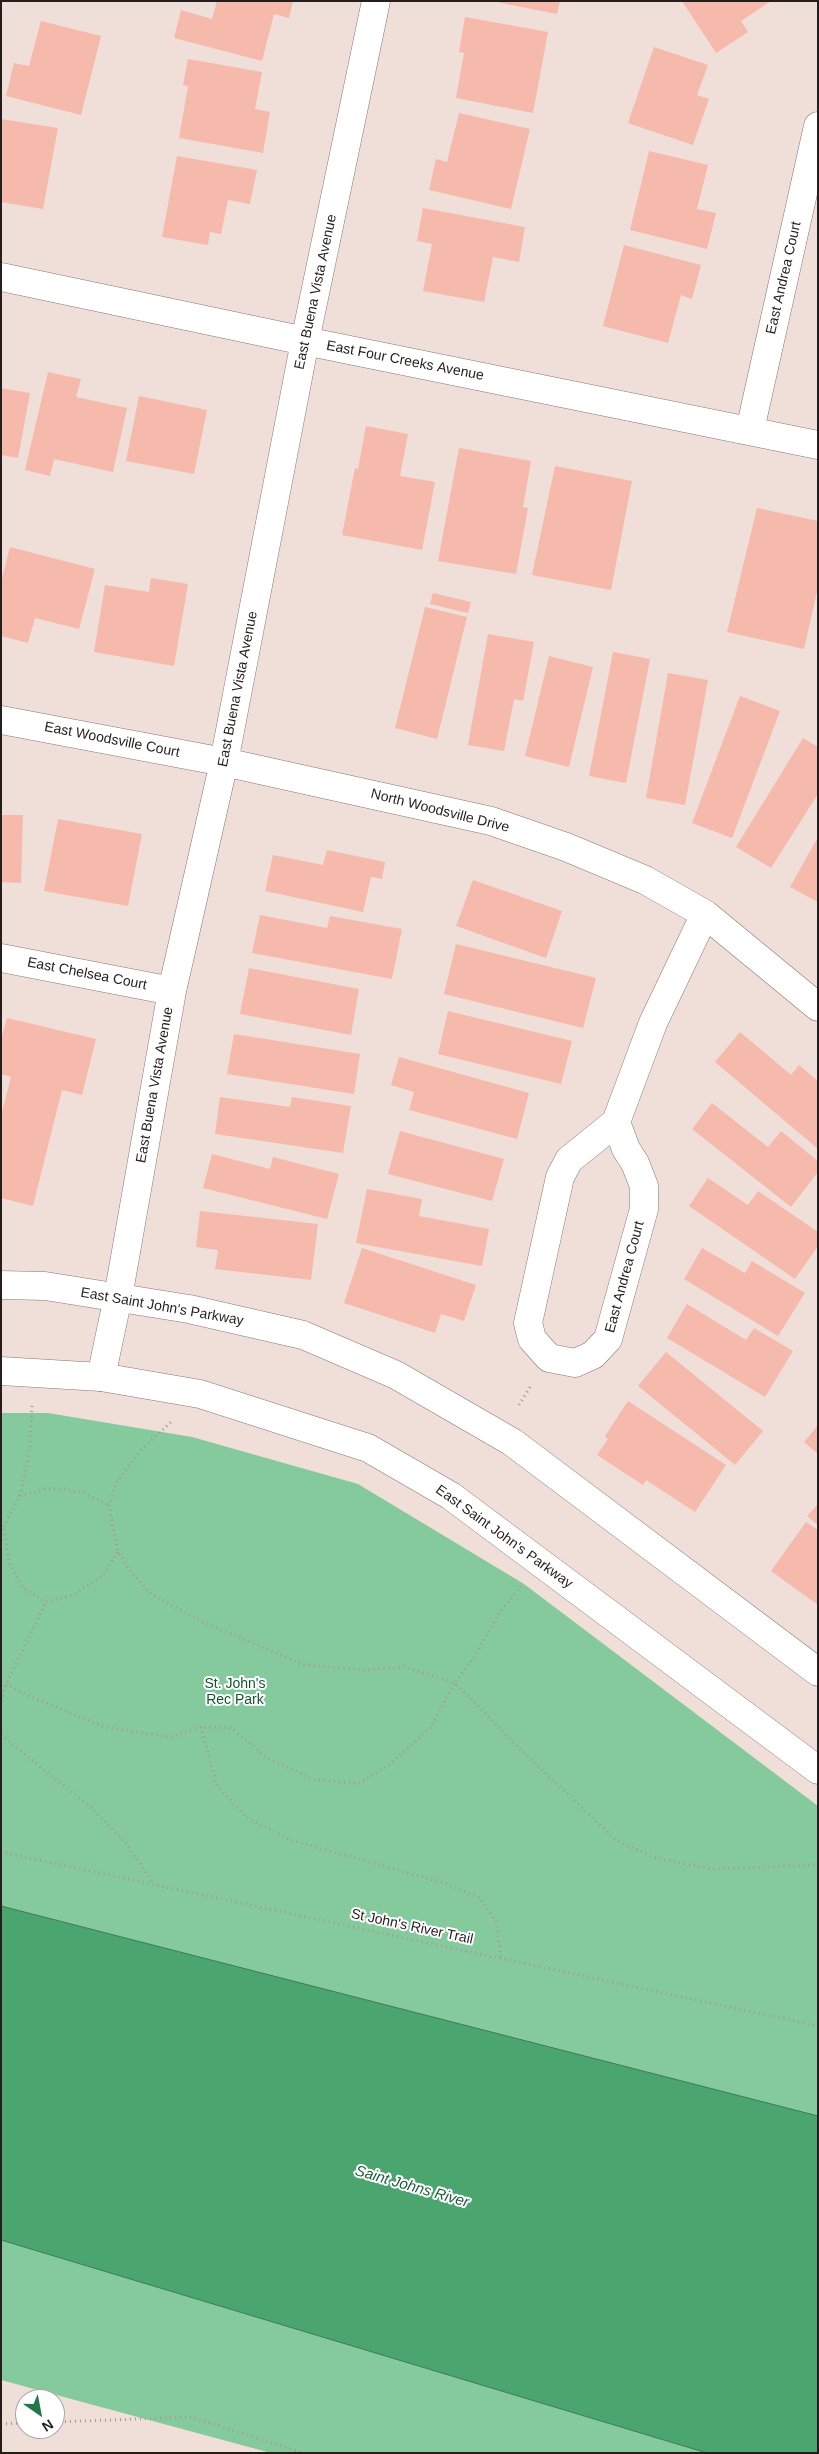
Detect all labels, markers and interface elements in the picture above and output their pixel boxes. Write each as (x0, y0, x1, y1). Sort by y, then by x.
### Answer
street label: East Buena Vista Avenue (291, 213, 341, 371)
street label: East Andrea Court (763, 220, 805, 336)
street label: East Four Creeks Avenue (325, 337, 485, 385)
street label: East Buena Vista Avenue (215, 610, 261, 768)
street label: East Woodsville Court (43, 719, 181, 761)
street label: North Woodsville Drive (369, 786, 511, 836)
street label: East Chelsea Court (26, 954, 148, 994)
street label: East Buena Vista Avenue (133, 1006, 177, 1164)
street label: East Andrea Court (602, 1219, 648, 1335)
street label: East Saint John's Parkway (79, 1284, 245, 1330)
street label: East Saint John's Parkway (432, 1482, 576, 1592)
park label: St. John's Rec Park (204, 1676, 266, 1708)
street label: St John's River Trail (349, 1906, 475, 1948)
water label: Saint Johns River (353, 2162, 471, 2212)
north arrow (15, 2389, 65, 2439)
text: N (39, 2416, 56, 2435)

